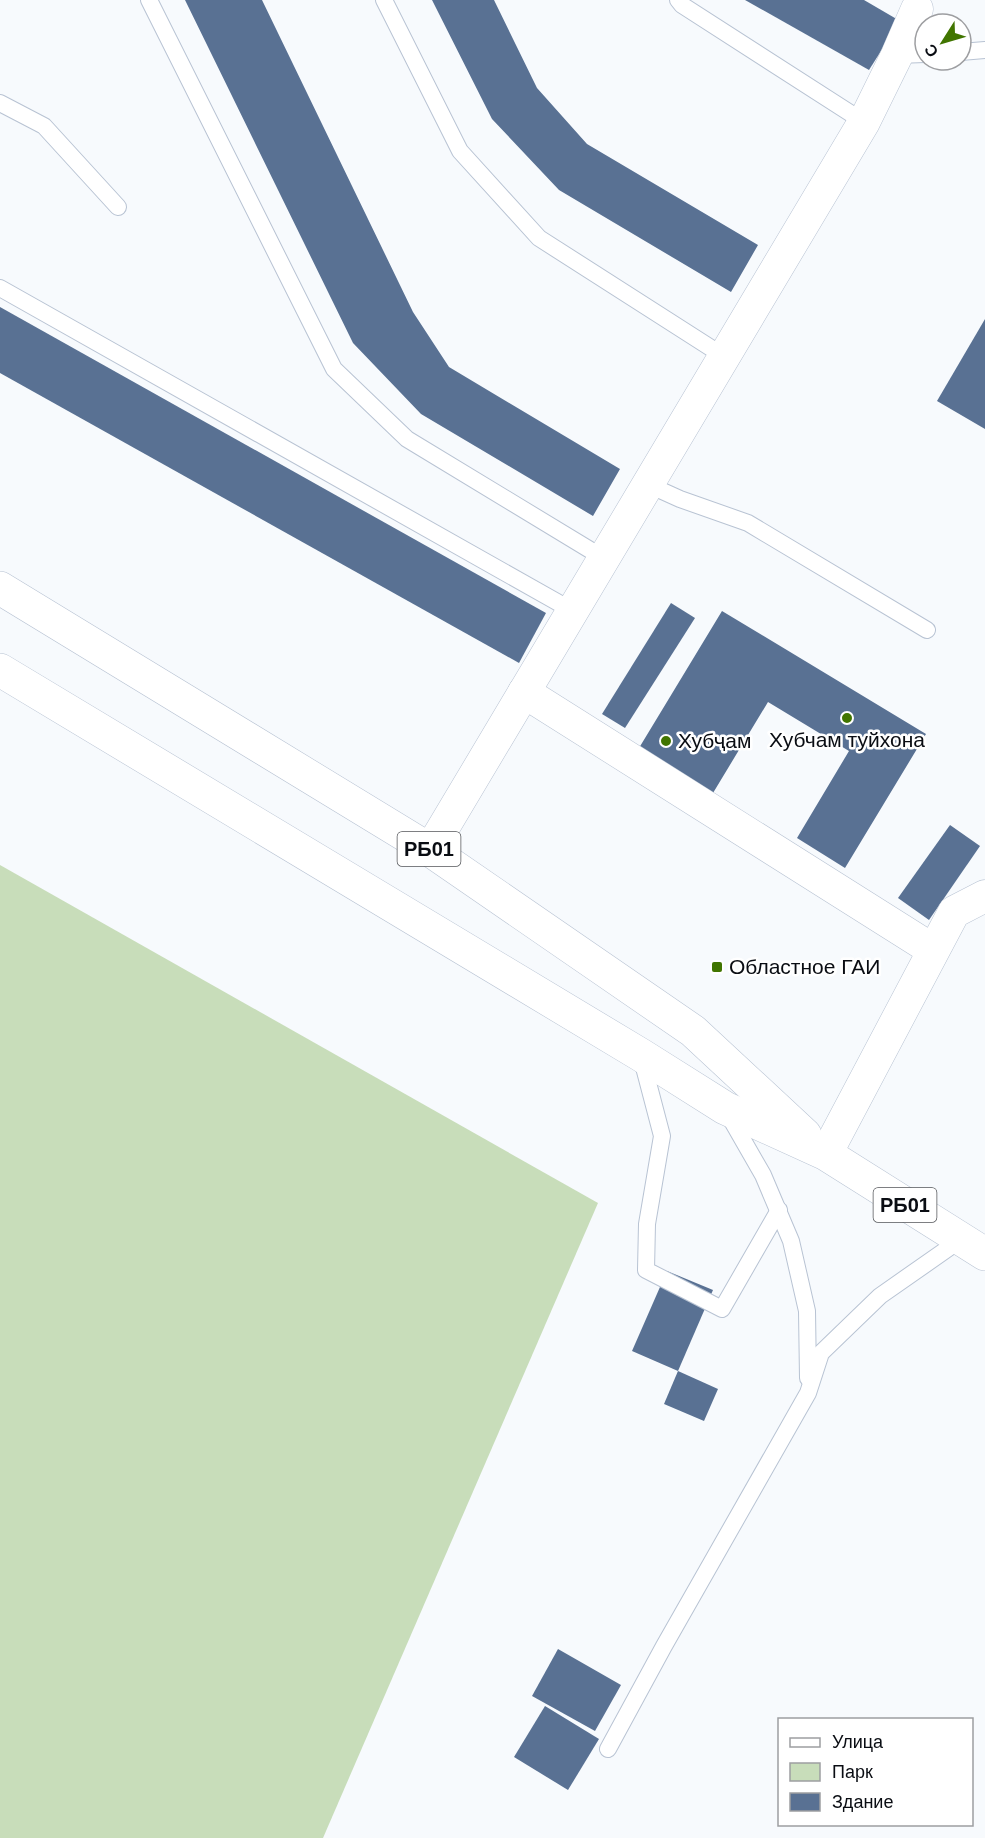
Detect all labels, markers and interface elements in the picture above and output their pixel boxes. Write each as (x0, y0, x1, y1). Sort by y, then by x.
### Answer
north arrow (913, 12, 973, 72)
text: С (921, 41, 942, 60)
marker: Хубчам туйхона (840, 711, 854, 725)
place label: Хубчам туйхона (769, 728, 925, 751)
place label: Хубҷам (678, 729, 751, 752)
marker: Хубҷам (659, 734, 673, 748)
road number: РБ01 (398, 832, 460, 866)
place label: Областное ГАИ (729, 955, 880, 978)
marker: Областное ГАИ (710, 960, 724, 974)
road number: РБ01 (874, 1188, 936, 1222)
legend (778, 1718, 973, 1826)
text: Улица (832, 1732, 884, 1752)
text: Парк (832, 1762, 873, 1782)
text: Здание (832, 1792, 893, 1812)

